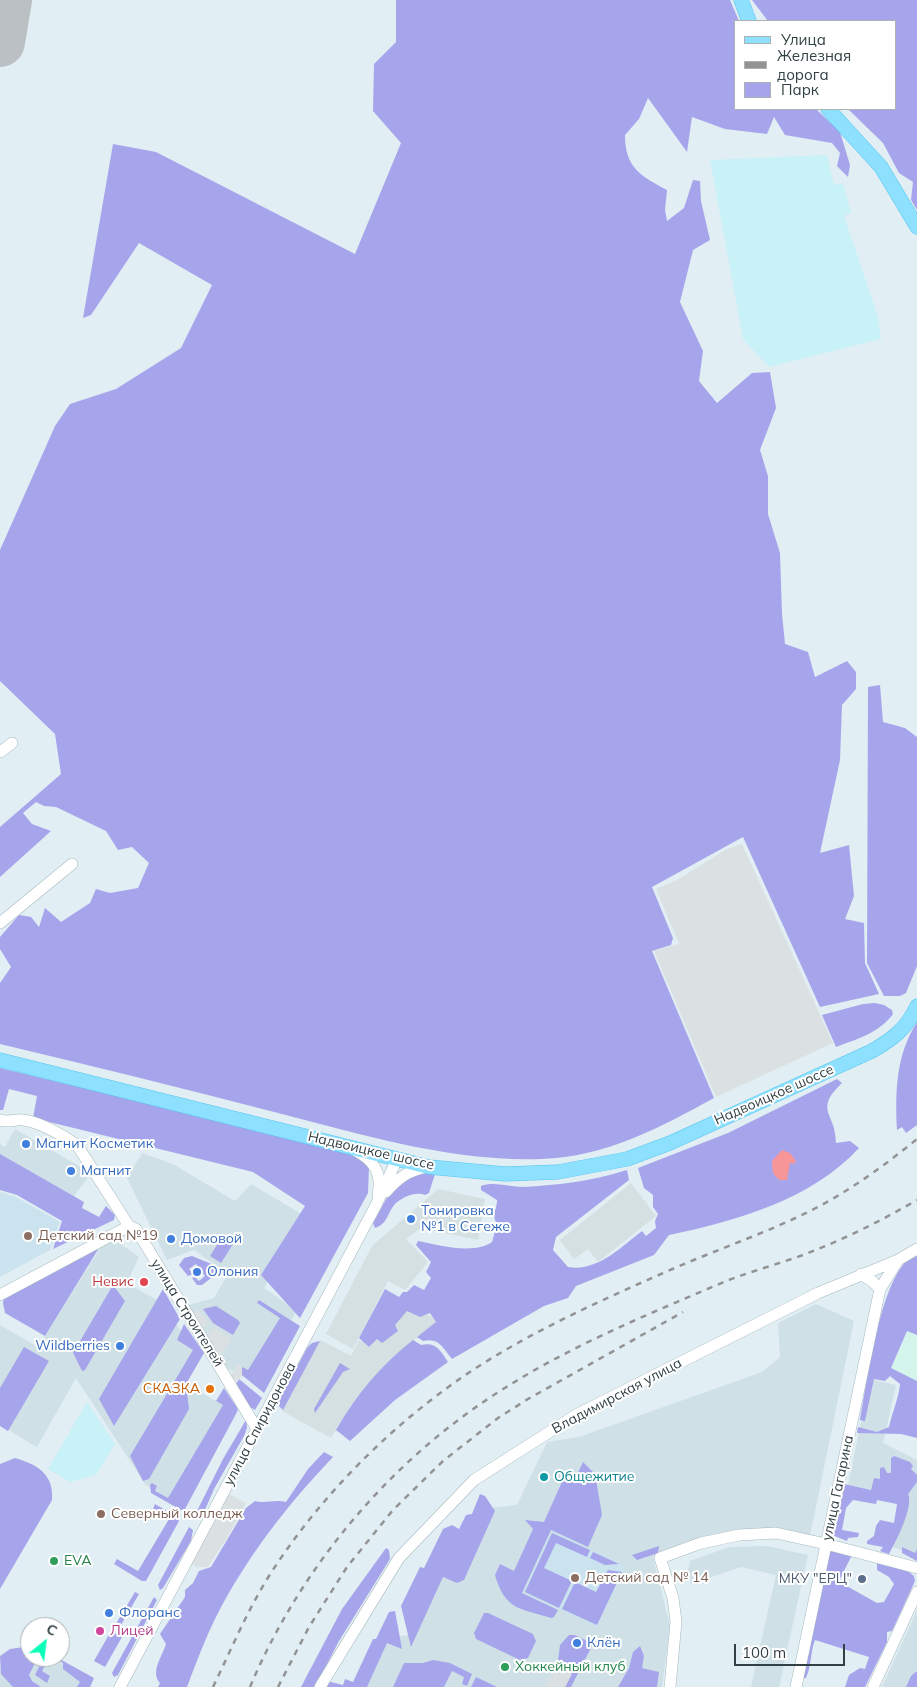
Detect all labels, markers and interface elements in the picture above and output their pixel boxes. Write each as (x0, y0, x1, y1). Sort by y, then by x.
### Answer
legend (734, 20, 897, 110)
text: Улица (781, 30, 826, 49)
text: Железная дорога (777, 46, 851, 84)
text: Парк (781, 80, 819, 99)
street label: Надвоицкое шоссе (712, 1061, 836, 1129)
street label: Надвоицкое шоссе (306, 1128, 436, 1174)
place label: Магнит Косметик (36, 1136, 153, 1152)
marker: Магнит Косметик (20, 1138, 32, 1150)
place label: Магнит (81, 1163, 131, 1179)
marker: Магнит (65, 1165, 77, 1177)
place label: Тонировка №1 в Сегеже (421, 1203, 510, 1236)
marker: Тонировка №1 в Сегеже (405, 1213, 417, 1225)
place label: Детский сад №19 (38, 1228, 158, 1244)
marker: Детский сад №19 (22, 1230, 34, 1242)
place label: Домовой (181, 1231, 242, 1247)
marker: Домовой (165, 1233, 177, 1245)
street label: улица Строителей (147, 1256, 227, 1370)
place label: Олония (207, 1264, 258, 1280)
marker: Олония (191, 1266, 203, 1278)
place label: Невис (92, 1274, 134, 1290)
marker: Невис (138, 1276, 150, 1288)
place label: Wildberries (35, 1338, 110, 1354)
marker: Wildberries (114, 1340, 126, 1352)
street label: Владимирская улица (549, 1355, 685, 1437)
street label: улица Спиридонова (220, 1360, 300, 1488)
place label: СКАЗКА (143, 1381, 200, 1397)
marker: СКАЗКА (204, 1383, 216, 1395)
street label: улица Гагарина (819, 1434, 857, 1542)
place label: Общежитие (554, 1469, 635, 1485)
marker: Общежитие (538, 1471, 550, 1483)
place label: Северный колледж (111, 1506, 243, 1522)
marker: Северный колледж (95, 1508, 107, 1520)
place label: EVA (64, 1553, 91, 1569)
marker: EVA (48, 1555, 60, 1567)
place label: Детский сад № 14 (585, 1570, 709, 1586)
place label: МКУ "ЕРЦ" (779, 1571, 852, 1587)
marker: Детский сад № 14 (569, 1572, 581, 1584)
marker: МКУ "ЕРЦ" (856, 1573, 868, 1585)
place label: Флоранс (119, 1605, 180, 1621)
marker: Флоранс (103, 1607, 115, 1619)
north arrow (20, 1617, 70, 1667)
text: С (43, 1620, 60, 1640)
place label: Лицей (110, 1623, 154, 1639)
marker: Лицей (94, 1625, 106, 1637)
scale bar (737, 1634, 848, 1666)
place label: Клён (587, 1635, 621, 1651)
marker: Клён (571, 1637, 583, 1649)
text: 100 m (742, 1643, 786, 1662)
place label: Хоккейный клуб (515, 1659, 626, 1675)
marker: Хоккейный клуб (499, 1661, 511, 1673)

